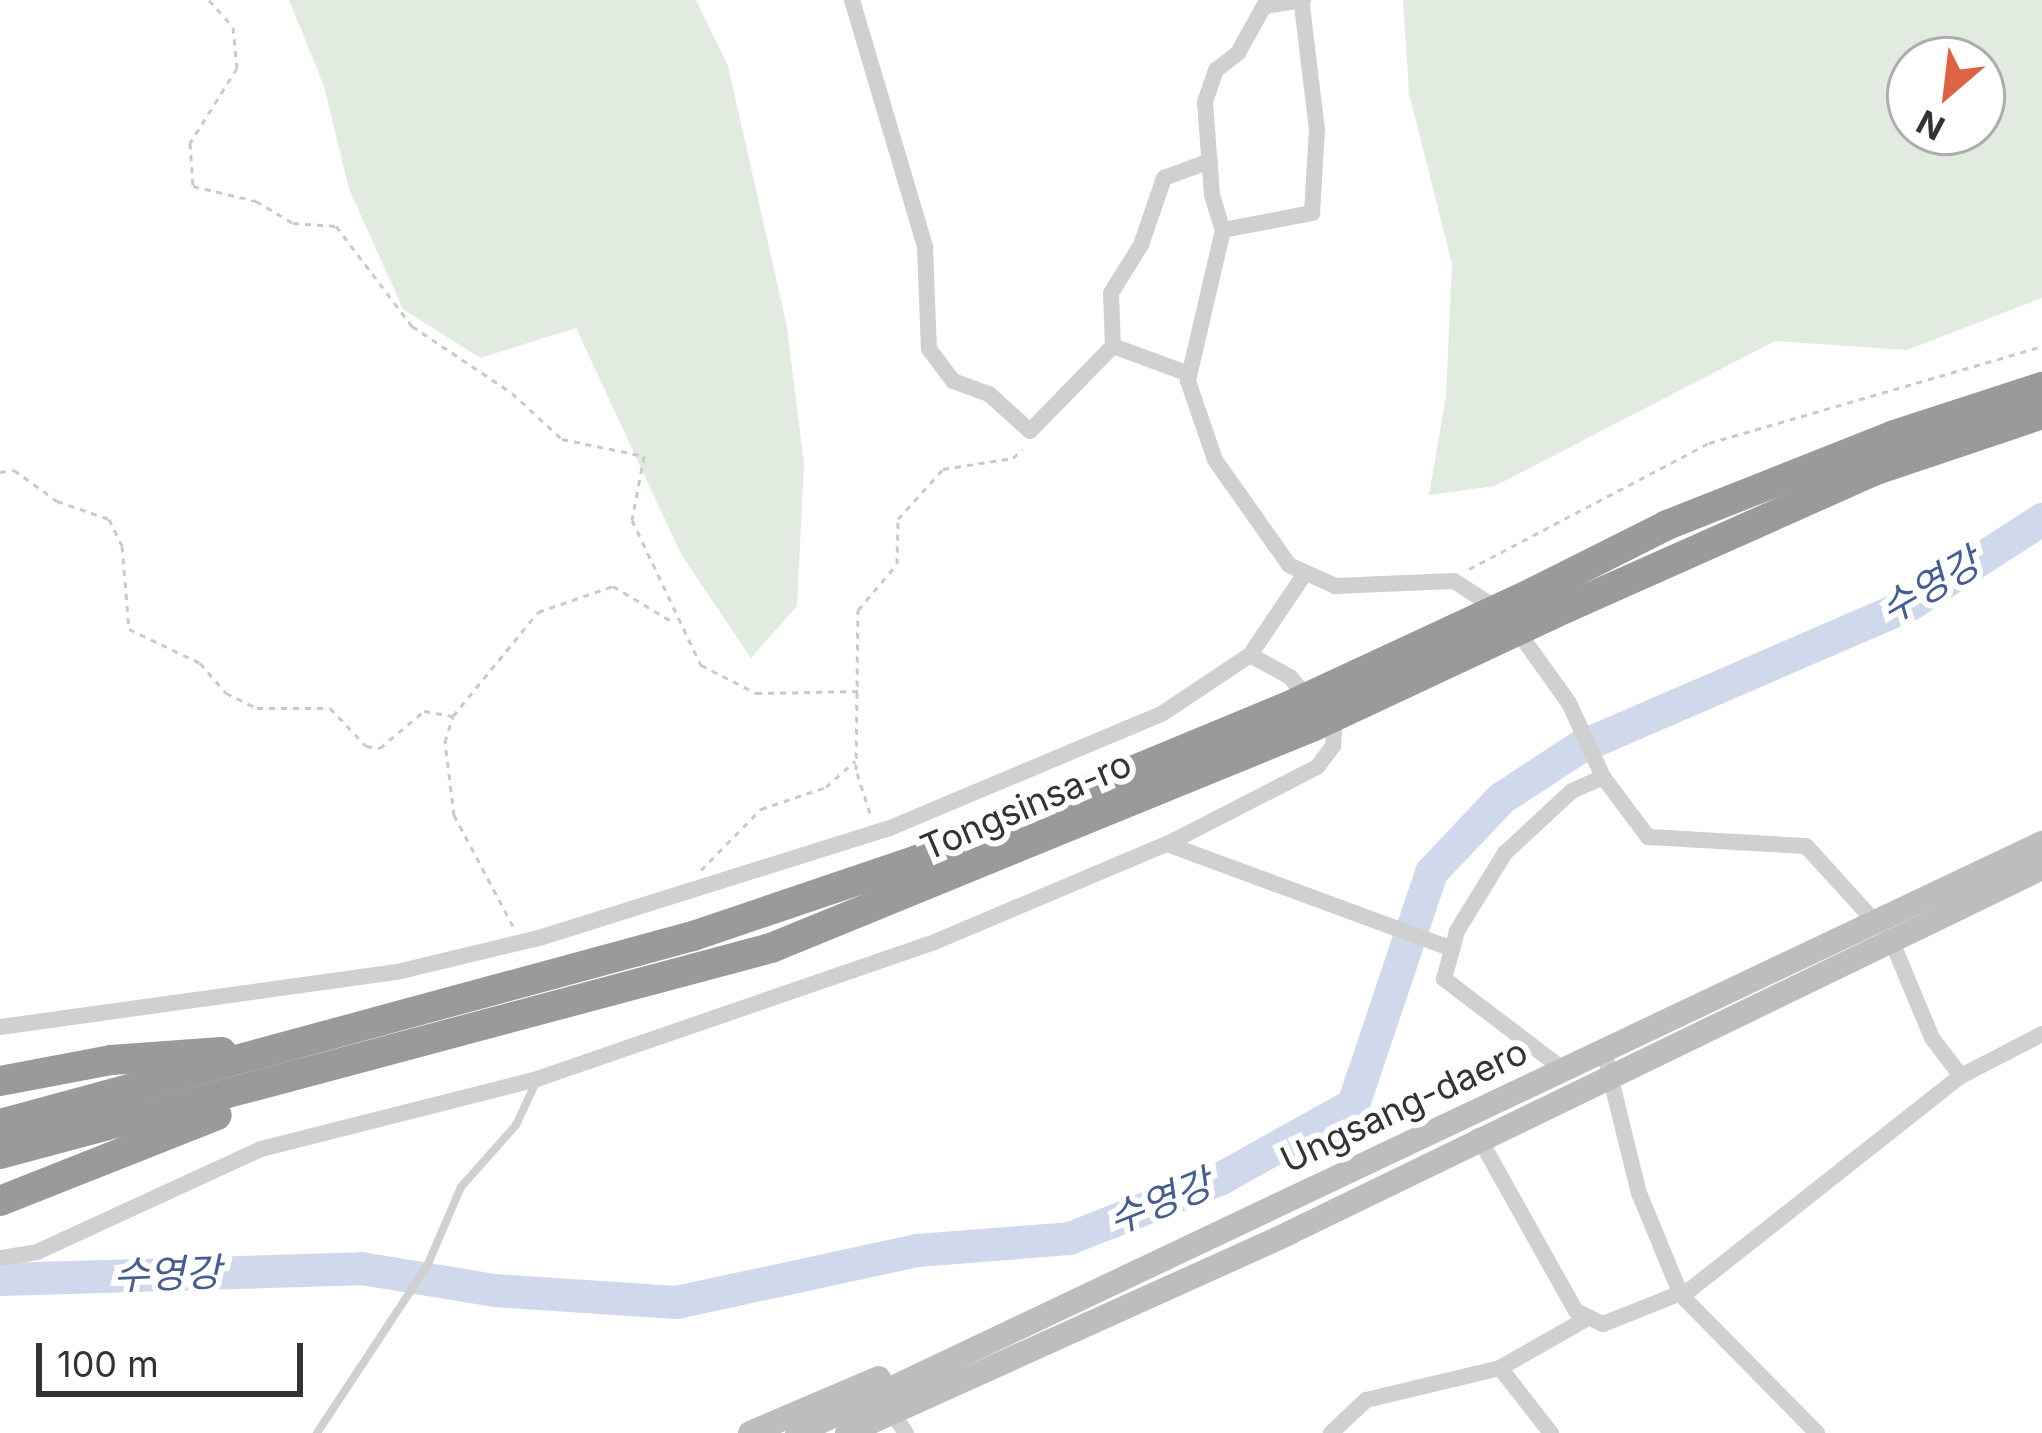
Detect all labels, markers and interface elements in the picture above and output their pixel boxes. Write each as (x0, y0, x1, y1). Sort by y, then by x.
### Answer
north arrow (1886, 36, 2006, 156)
text: N (1910, 102, 1951, 149)
water label: 수영강 (1872, 539, 1988, 633)
street label: Tongsinsa-ro (914, 742, 1138, 870)
street label: Ungsang-daero (1274, 1030, 1534, 1182)
water label: 수영강 (1101, 1160, 1219, 1244)
water label: 수영강 (112, 1249, 222, 1299)
scale bar (42, 1319, 309, 1393)
text: 100 m (57, 1342, 159, 1386)

